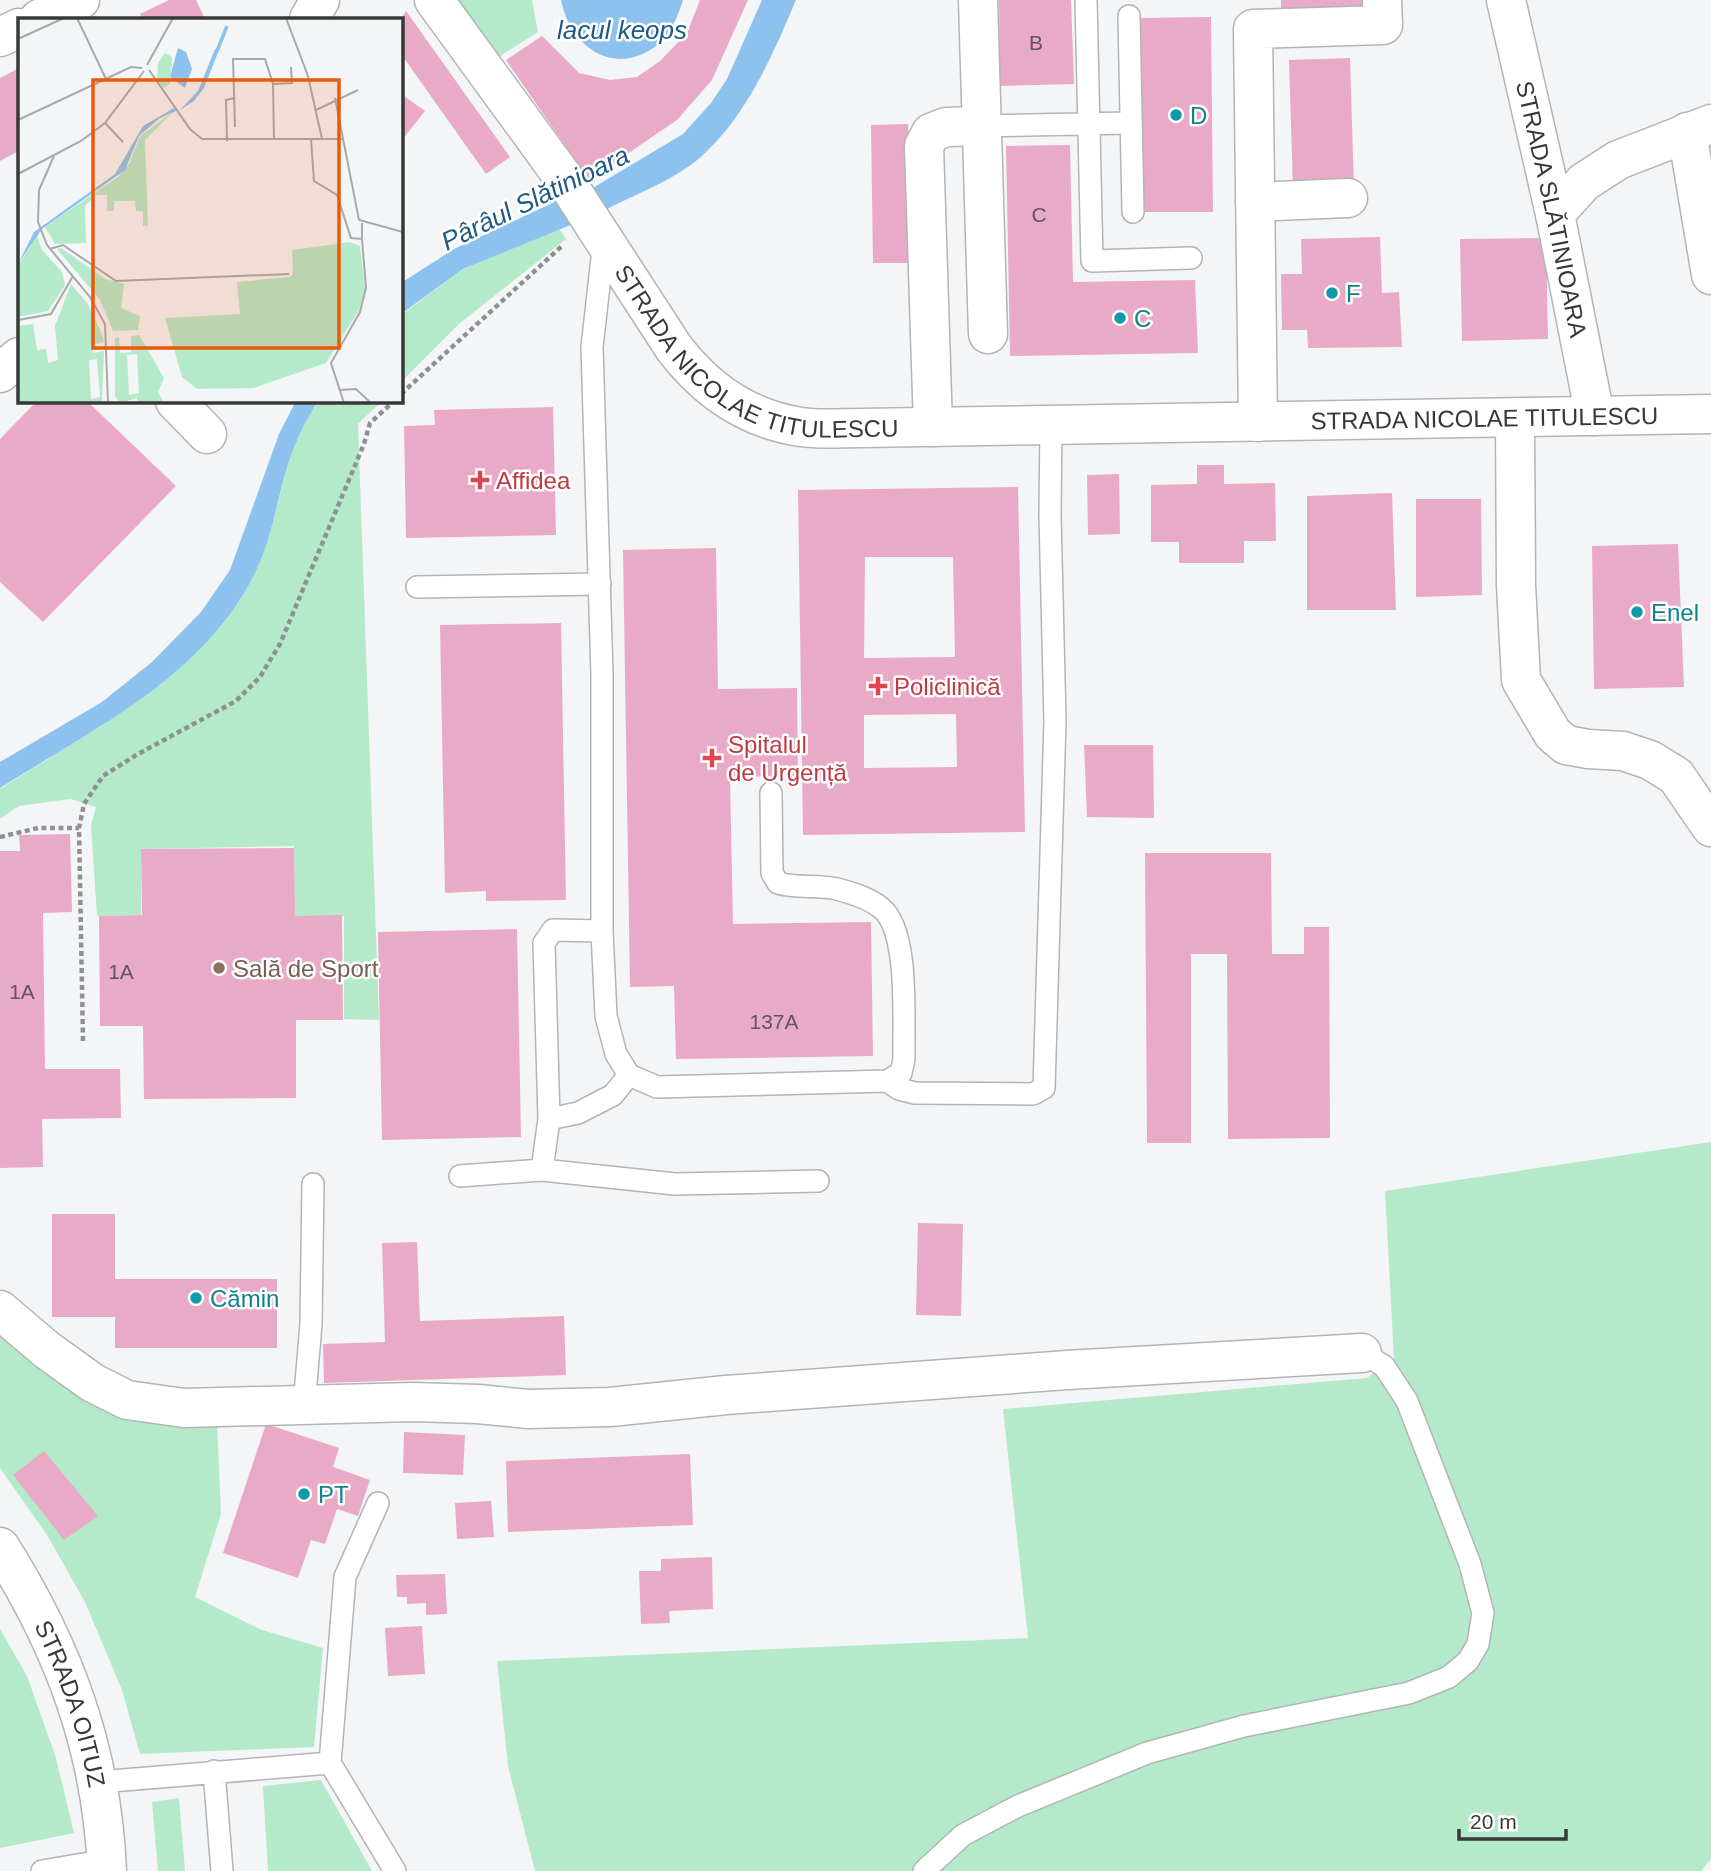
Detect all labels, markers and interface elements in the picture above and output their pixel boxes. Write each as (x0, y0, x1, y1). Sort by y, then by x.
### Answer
water label: lacul keops (557, 15, 687, 45)
inset map (18, 18, 402, 402)
house number: B (1029, 31, 1043, 54)
street label: STRADA SLĂTINIOARA (1511, 78, 1593, 339)
place label: D (1190, 102, 1207, 129)
marker: D (1168, 107, 1184, 123)
water label: Pârâul Slătinioara (436, 140, 634, 256)
house number: C (1031, 203, 1047, 226)
street label: STRADA NICOLAE TITULESCU (610, 259, 899, 442)
place label: F (1346, 280, 1361, 307)
marker: F (1324, 285, 1340, 301)
place label: C (1134, 305, 1151, 332)
marker: C (1112, 310, 1128, 326)
street label: STRADA NICOLAE TITULESCU (1310, 401, 1659, 434)
place label: Affidea (496, 467, 571, 494)
marker: Affidea (470, 470, 490, 490)
place label: Enel (1651, 599, 1699, 626)
marker: Enel (1629, 604, 1645, 620)
place label: Policlinică (894, 673, 1001, 700)
marker: Policlinică (868, 676, 888, 696)
place label: Spitalul de Urgență (728, 731, 847, 786)
marker: Spitalul de Urgență (702, 748, 722, 768)
place label: Sală de Sport (233, 955, 379, 982)
house number: 1A (108, 960, 134, 983)
marker: Sală de Sport (211, 960, 227, 976)
house number: 1A (9, 980, 35, 1003)
house number: 137A (749, 1010, 799, 1033)
place label: Cămin (210, 1285, 279, 1312)
marker: Cămin (188, 1290, 204, 1306)
place label: PT (318, 1481, 349, 1508)
marker: PT (296, 1486, 312, 1502)
street label: STRADA OITUZ (30, 1616, 111, 1789)
scale bar (1459, 1798, 1566, 1842)
text: 20 m (1470, 1810, 1517, 1833)

